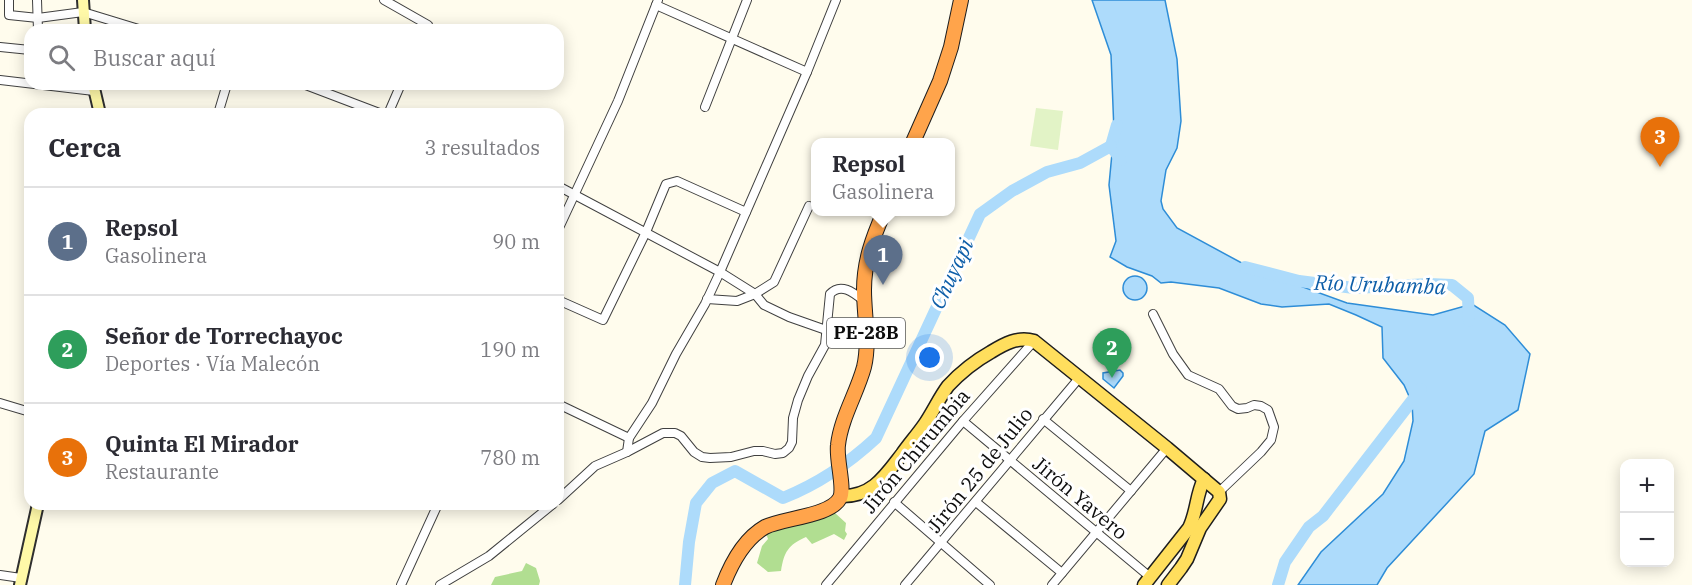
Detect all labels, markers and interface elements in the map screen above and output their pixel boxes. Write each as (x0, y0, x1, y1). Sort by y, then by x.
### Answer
search box (24, 24, 564, 90)
icon: search (45, 41, 78, 74)
text: Buscar aquí (93, 43, 216, 72)
pin: 3 (1640, 118, 1680, 167)
text: Cerca (48, 130, 121, 164)
text: 3 resultados (424, 134, 540, 161)
popup (811, 138, 955, 216)
text: Repsol (832, 149, 905, 178)
text: Gasolinera (832, 178, 934, 205)
text: Repsol (105, 213, 178, 242)
text: 1 (62, 228, 74, 255)
text: 90 m (492, 228, 540, 255)
water label: Chuyapi (923, 233, 980, 313)
pin: 1 (864, 236, 902, 285)
text: Gasolinera (105, 242, 207, 269)
water label: Río Urubamba (1313, 268, 1447, 300)
road number: PE-28B (827, 318, 905, 348)
text: Señor de Torrechayoc (105, 321, 343, 350)
pin: 2 (1092, 328, 1132, 378)
text: 2 (62, 336, 74, 363)
text: 190 m (480, 336, 540, 363)
your location (915, 343, 944, 372)
text: Deportes · Vía Malecón (105, 350, 320, 377)
street label: Jirón Chirumbia (856, 383, 976, 519)
street label: Jirón 25 de Julio (921, 401, 1039, 538)
text: Quinta El Mirador (105, 429, 299, 458)
text: 3 (62, 444, 74, 471)
text: 780 m (480, 444, 540, 471)
street label: Jirón Yavero (1027, 450, 1134, 545)
text: Restaurante (105, 458, 219, 485)
map controls (1620, 459, 1674, 567)
button: + (1620, 459, 1674, 513)
button: − (1620, 513, 1674, 567)

